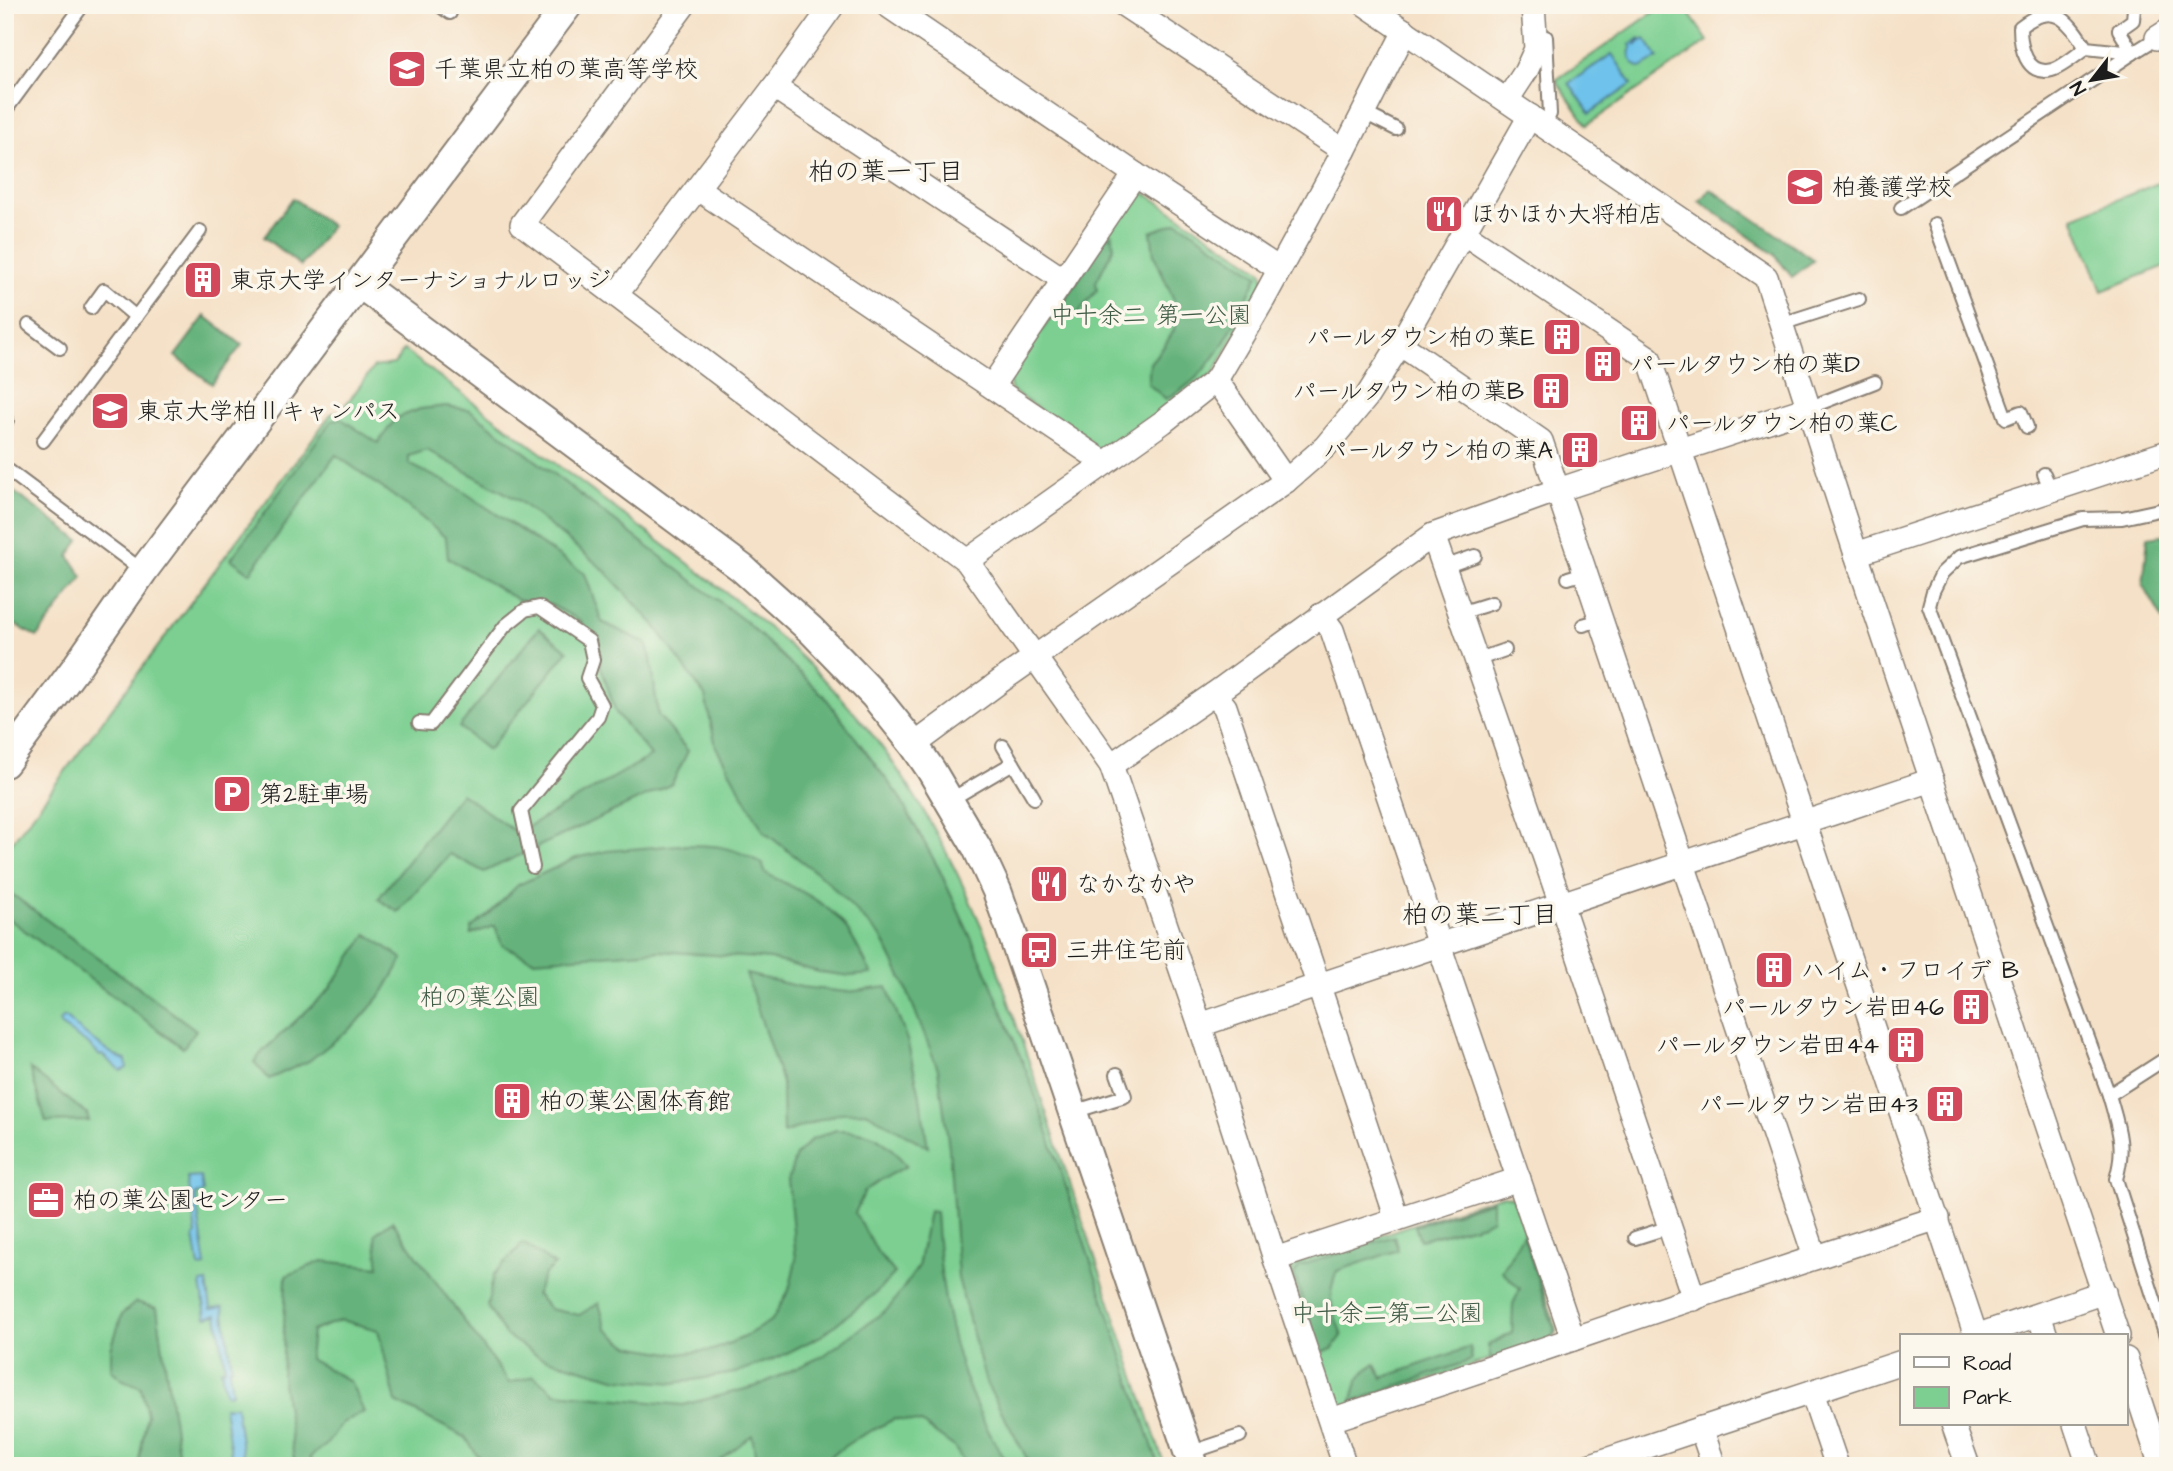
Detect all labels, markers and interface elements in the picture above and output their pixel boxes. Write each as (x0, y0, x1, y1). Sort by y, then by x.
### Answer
north arrow (2058, 46, 2128, 116)
school or university icon: 千葉県立柏の葉高等学校 (386, 48, 428, 90)
place label: 千葉県立柏の葉高等学校 (434, 53, 698, 87)
text: N (2064, 76, 2093, 100)
district label: 柏の葉一丁目 (808, 154, 964, 190)
school or university icon: 柏養護学校 (1784, 166, 1826, 208)
place label: 柏養護学校 (1832, 171, 1952, 205)
restaurant icon: ほかほか大将柏店 (1423, 193, 1465, 235)
place label: ほかほか大将柏店 (1471, 198, 1663, 232)
building icon: 東京大学インターナショナルロッジ (182, 259, 224, 301)
place label: 東京大学インターナショナルロッジ (230, 264, 611, 298)
park label: 中十余二 第一公園 (1050, 299, 1252, 333)
building icon: パールタウン柏の葉E (1541, 316, 1583, 358)
place label: パールタウン柏の葉E (1306, 321, 1535, 355)
building icon: パールタウン柏の葉D (1582, 343, 1624, 385)
place label: パールタウン柏の葉D (1630, 348, 1860, 382)
building icon: パールタウン柏の葉B (1530, 370, 1572, 412)
place label: パールタウン柏の葉B (1292, 375, 1524, 409)
school or university icon: 東京大学柏Ⅱキャンパス (89, 390, 131, 432)
place label: 東京大学柏Ⅱキャンパス (137, 395, 400, 429)
building icon: パールタウン柏の葉C (1618, 402, 1660, 444)
place label: パールタウン柏の葉C (1666, 407, 1898, 441)
building icon: パールタウン柏の葉A (1559, 429, 1601, 471)
place label: パールタウン柏の葉A (1323, 434, 1553, 468)
parking icon: 第2駐車場 (211, 773, 253, 815)
place label: 第2駐車場 (259, 778, 369, 812)
restaurant icon: なかなかや (1028, 863, 1070, 905)
place label: なかなかや (1076, 868, 1196, 902)
district label: 柏の葉二丁目 (1402, 897, 1558, 933)
bus stop icon: 三井住宅前 (1018, 929, 1060, 971)
place label: 三井住宅前 (1066, 934, 1186, 968)
building icon: ハイム・フロイデ B (1753, 949, 1795, 991)
place label: ハイム・フロイデ B (1801, 954, 2019, 988)
park label: 柏の葉公園 (420, 981, 540, 1015)
building icon: パールタウン岩田46 (1950, 986, 1992, 1028)
place label: パールタウン岩田46 (1722, 991, 1944, 1025)
building icon: パールタウン岩田44 (1885, 1024, 1927, 1066)
place label: パールタウン岩田44 (1656, 1029, 1879, 1063)
building icon: 柏の葉公園体育館 (491, 1080, 533, 1122)
building icon: パールタウン岩田43 (1924, 1083, 1966, 1125)
place label: 柏の葉公園体育館 (539, 1085, 731, 1119)
place label: パールタウン岩田43 (1699, 1088, 1918, 1122)
office icon: 柏の葉公園センター (25, 1179, 67, 1221)
place label: 柏の葉公園センター (73, 1184, 288, 1218)
park label: 中十余二第二公園 (1291, 1297, 1483, 1331)
legend (1900, 1334, 2128, 1426)
text: Road (1963, 1349, 2011, 1378)
text: Park (1963, 1383, 2012, 1412)

